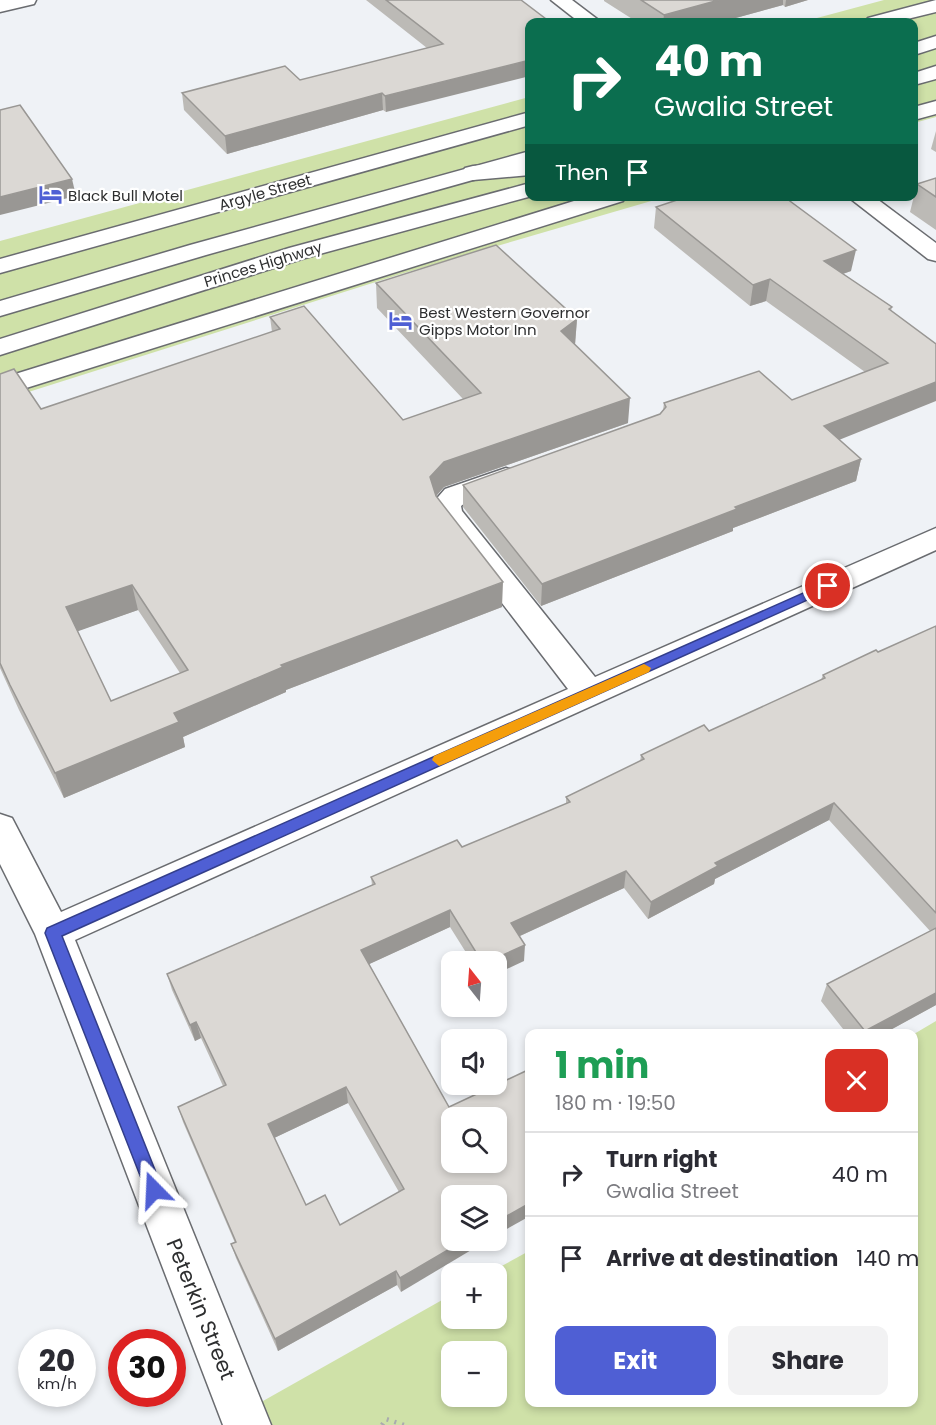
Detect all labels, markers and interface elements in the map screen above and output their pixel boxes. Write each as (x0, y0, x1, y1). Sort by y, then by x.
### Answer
text: 40 m (654, 32, 763, 91)
icon: right (555, 42, 633, 120)
text: Gwalia Street (654, 88, 833, 125)
icon: arrive (621, 156, 654, 189)
text: Then (555, 157, 609, 188)
street label: Argyle Street (216, 169, 314, 215)
hotel icon: Black Bull Motel (37, 182, 63, 208)
place label: Black Bull Motel (68, 185, 183, 206)
street label: Princes Highway (201, 236, 325, 292)
place label: Best Western Governor Gipps Motor Inn (419, 302, 590, 340)
hotel icon: Best Western Governor Gipps Motor Inn (388, 308, 414, 334)
pin (802, 560, 853, 611)
icon: arrive (811, 569, 844, 602)
north arrow (441, 951, 507, 1017)
map controls (441, 951, 507, 1407)
button: sound (441, 1029, 507, 1095)
text: 1 min (555, 1040, 649, 1091)
button: close (825, 1049, 888, 1112)
text: 180 m · 19:50 (555, 1089, 676, 1117)
button: search (441, 1107, 507, 1173)
text: Turn right (606, 1144, 717, 1175)
position arrow (122, 1158, 186, 1222)
icon: right (555, 1158, 588, 1191)
text: 40 m (832, 1159, 888, 1190)
text: Gwalia Street (606, 1177, 739, 1205)
button: layers (441, 1185, 507, 1251)
street label: Peterkin Street (159, 1234, 243, 1384)
icon: arrive (555, 1242, 588, 1275)
text: Arrive at destination (606, 1243, 838, 1274)
text: 140 m (856, 1243, 920, 1274)
button: + (441, 1263, 507, 1329)
button: Exit (555, 1326, 716, 1395)
button: Share (728, 1326, 888, 1395)
speed limit sign: 30 (108, 1329, 186, 1407)
text: 20 (39, 1339, 75, 1382)
button: − (441, 1341, 507, 1407)
text: km/h (37, 1373, 77, 1394)

